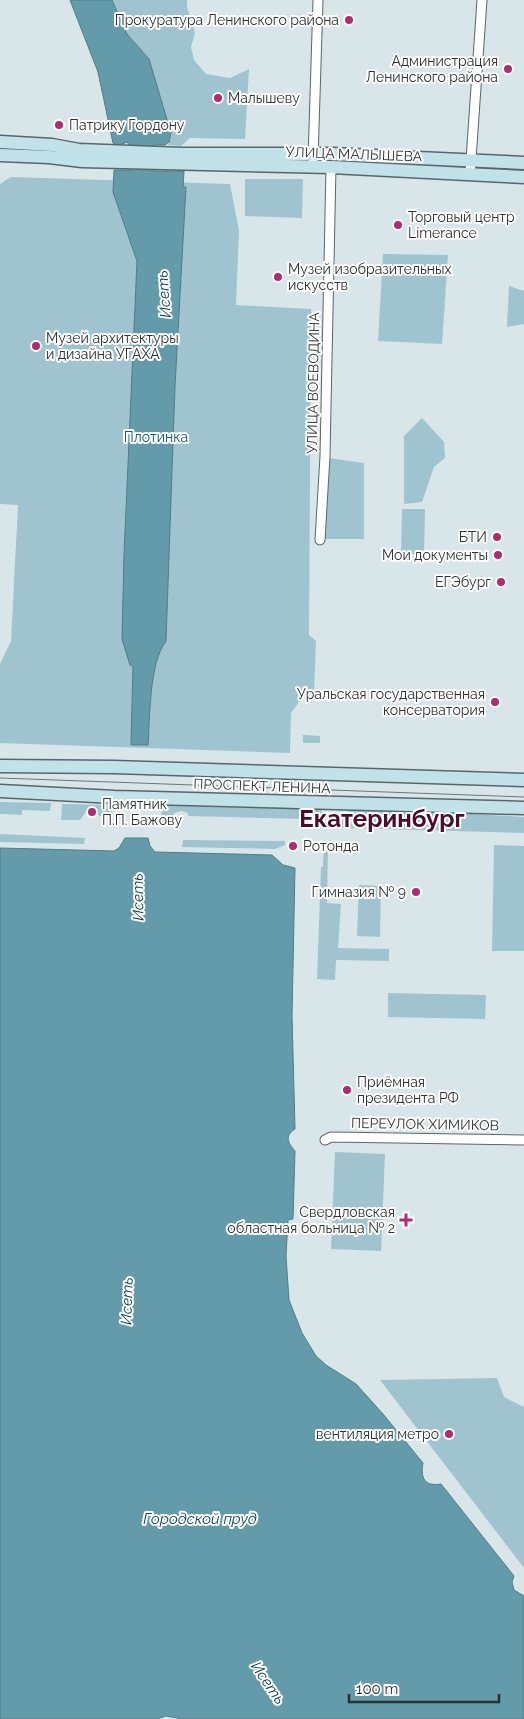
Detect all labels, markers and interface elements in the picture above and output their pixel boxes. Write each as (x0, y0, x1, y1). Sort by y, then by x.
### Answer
place label: Прокуратура Ленинского района (115, 12, 339, 28)
marker: Прокуратура Ленинского района (343, 14, 355, 26)
place label: Администрация Ленинского района (366, 53, 498, 85)
marker: Администрация Ленинского района (502, 63, 514, 75)
place label: Малышеву (228, 90, 300, 106)
marker: Малышеву (212, 92, 224, 104)
place label: Патрику Гордону (69, 117, 185, 133)
marker: Патрику Гордону (53, 119, 65, 131)
street label: УЛИЦА МАЛЫШЕВА (285, 144, 423, 164)
place label: Торговый центр Limerance (408, 209, 515, 241)
marker: Торговый центр Limerance (392, 219, 404, 231)
place label: Музей изобразительных искусств (288, 261, 451, 293)
water label: Исеть (153, 270, 175, 318)
marker: Музей изобразительных искусств (272, 271, 284, 283)
street label: УЛИЦА ВОЕВОДИНА (304, 312, 322, 454)
place label: Музей архитектуры и дизайна УГАХА (46, 330, 179, 362)
marker: Музей архитектуры и дизайна УГАХА (30, 340, 42, 352)
park label: Плотинка (124, 429, 188, 445)
place label: БТИ (459, 529, 487, 545)
marker: БТИ (491, 531, 503, 543)
place label: Мои документы (382, 547, 488, 563)
marker: Мои документы (492, 549, 504, 561)
place label: ЕГЭбург (435, 574, 491, 590)
marker: ЕГЭбург (495, 576, 507, 588)
place label: Уральская государственная консерватория (297, 686, 485, 718)
marker: Уральская государственная консерватория (489, 696, 501, 708)
street label: ПРОСПЕКТ ЛЕНИНА (193, 776, 331, 796)
place label: Памятник П.П. Бажову (102, 796, 182, 828)
district label: Екатеринбург (299, 804, 465, 833)
marker: Памятник П.П. Бажову (86, 806, 98, 818)
place label: Ротонда (303, 838, 359, 854)
marker: Ротонда (287, 840, 299, 852)
water label: Исеть (129, 873, 147, 921)
place label: Гимназия № 9 (312, 884, 406, 900)
marker: Гимназия № 9 (410, 886, 422, 898)
place label: Приёмная президента РФ (357, 1074, 459, 1106)
marker: Приёмная президента РФ (341, 1084, 353, 1096)
street label: ПЕРЕУЛОК ХИМИКОВ (351, 1115, 499, 1133)
place label: Свердловская областная больница № 2 (227, 1204, 395, 1236)
marker: Свердловская областная больница № 2 (399, 1213, 413, 1227)
water label: Исеть (117, 1277, 137, 1325)
place label: вентиляция метро (316, 1426, 439, 1442)
marker: вентиляция метро (443, 1428, 455, 1440)
water label: Городской пруд (143, 1510, 257, 1528)
water label: Исеть (247, 1658, 289, 1708)
scale bar (349, 1672, 499, 1704)
text: 100 m (356, 1680, 398, 1698)

